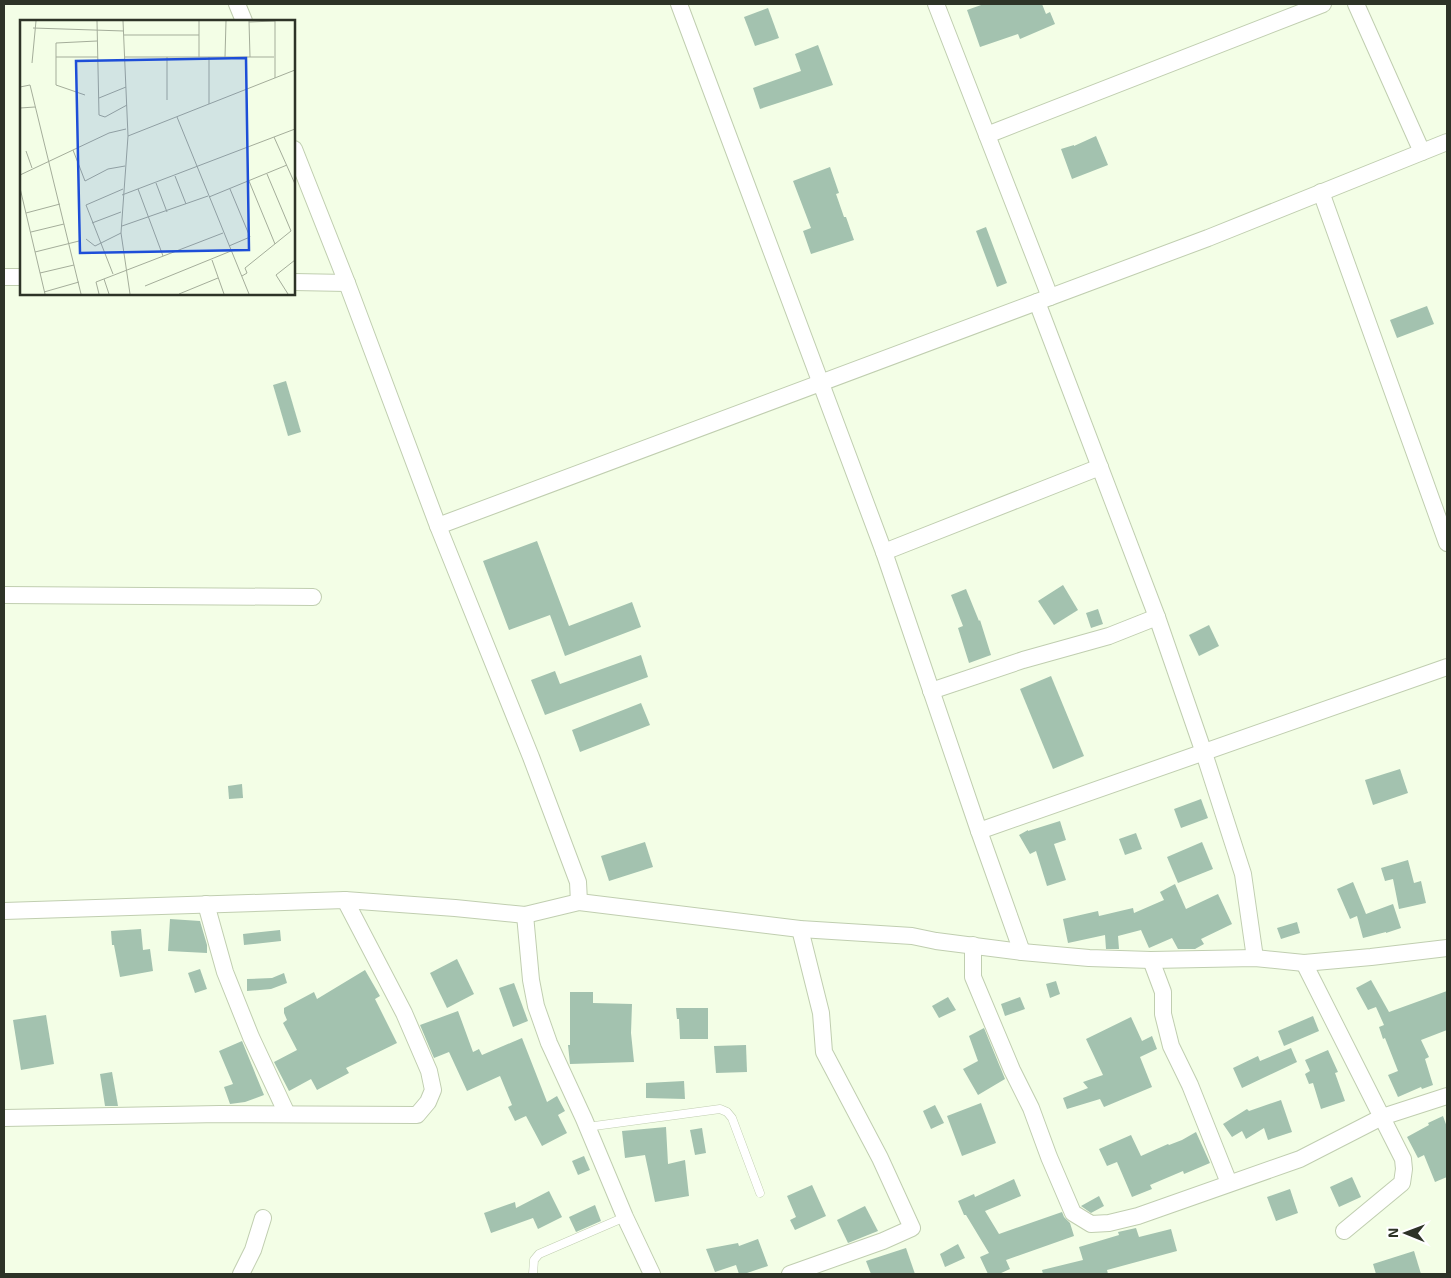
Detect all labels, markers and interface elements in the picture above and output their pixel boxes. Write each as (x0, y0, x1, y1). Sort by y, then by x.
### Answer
inset map (20, 20, 295, 295)
north arrow (1381, 1208, 1431, 1258)
text: N (1384, 1228, 1401, 1238)

